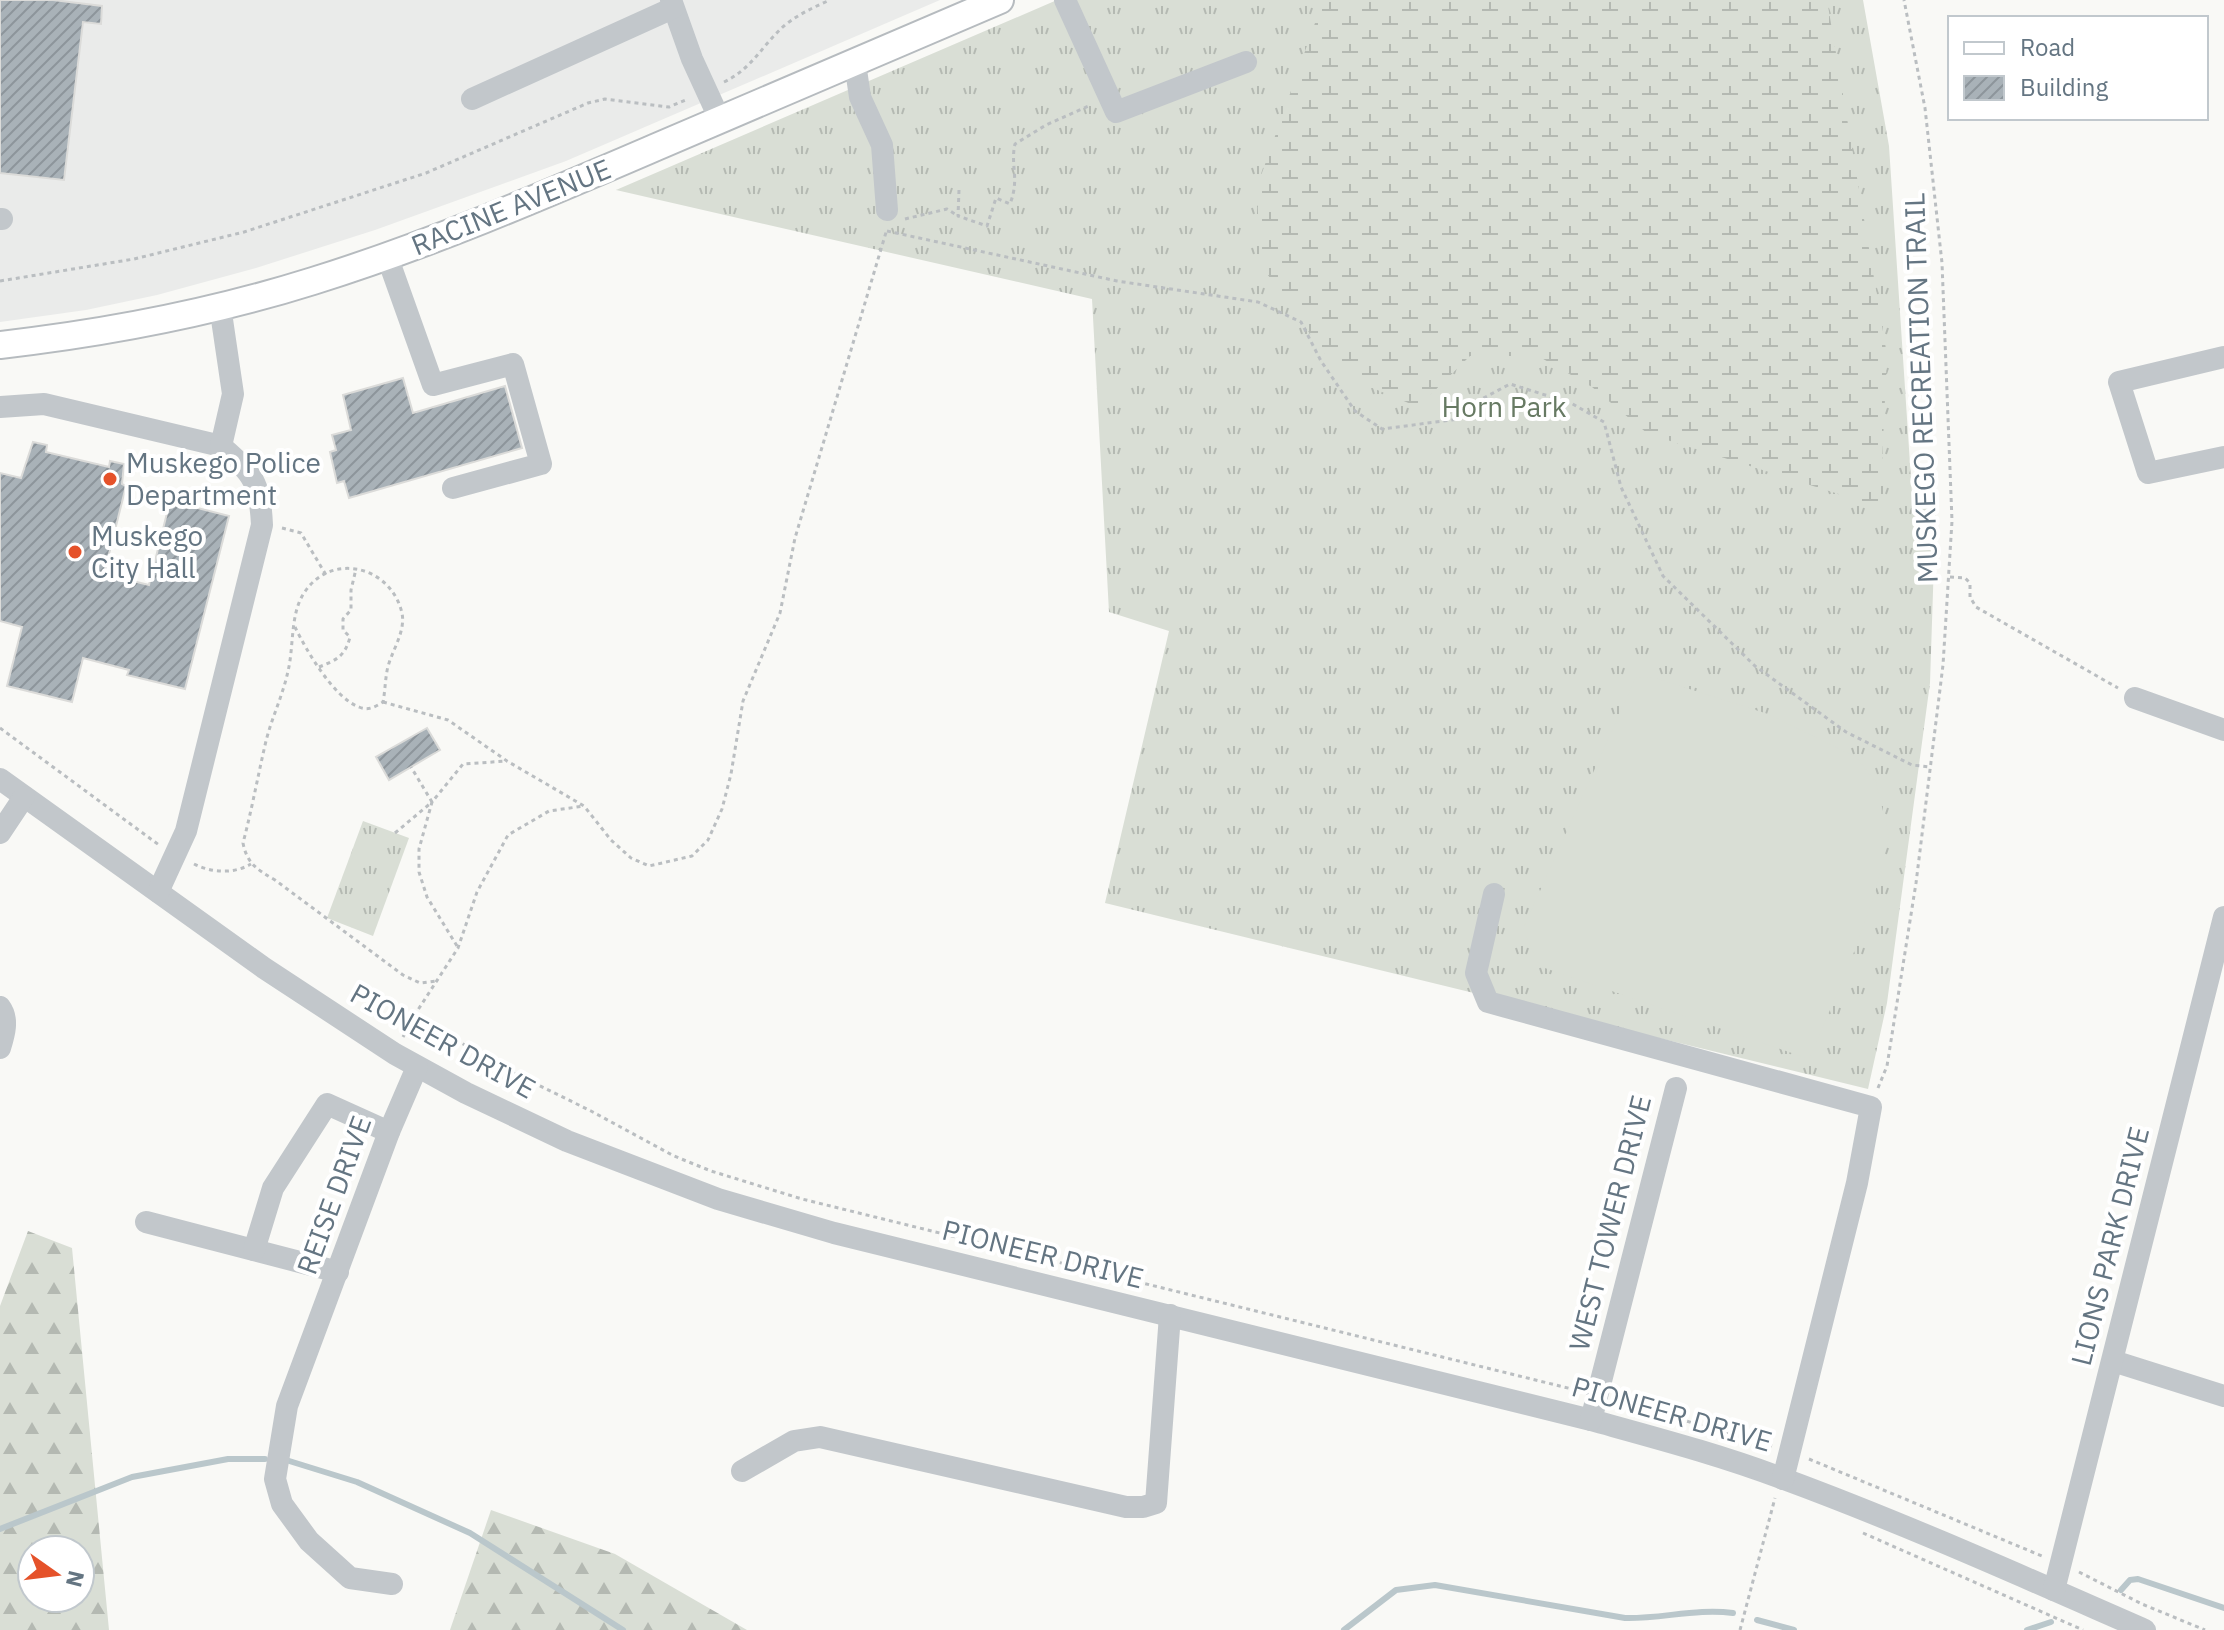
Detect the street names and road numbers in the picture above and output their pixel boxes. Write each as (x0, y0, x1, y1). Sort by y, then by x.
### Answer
street label: RACINE AVENUE (406, 150, 616, 263)
street label: MUSKEGO RECREATION TRAIL (1895, 192, 1946, 584)
street label: PIONEER DRIVE (344, 974, 542, 1107)
street label: WEST TOWER DRIVE (1560, 1091, 1659, 1355)
street label: REISE DRIVE (288, 1111, 379, 1279)
street label: LIONS PARK DRIVE (2062, 1123, 2157, 1369)
street label: PIONEER DRIVE (939, 1211, 1148, 1296)
street label: PIONEER DRIVE (1568, 1367, 1776, 1460)

